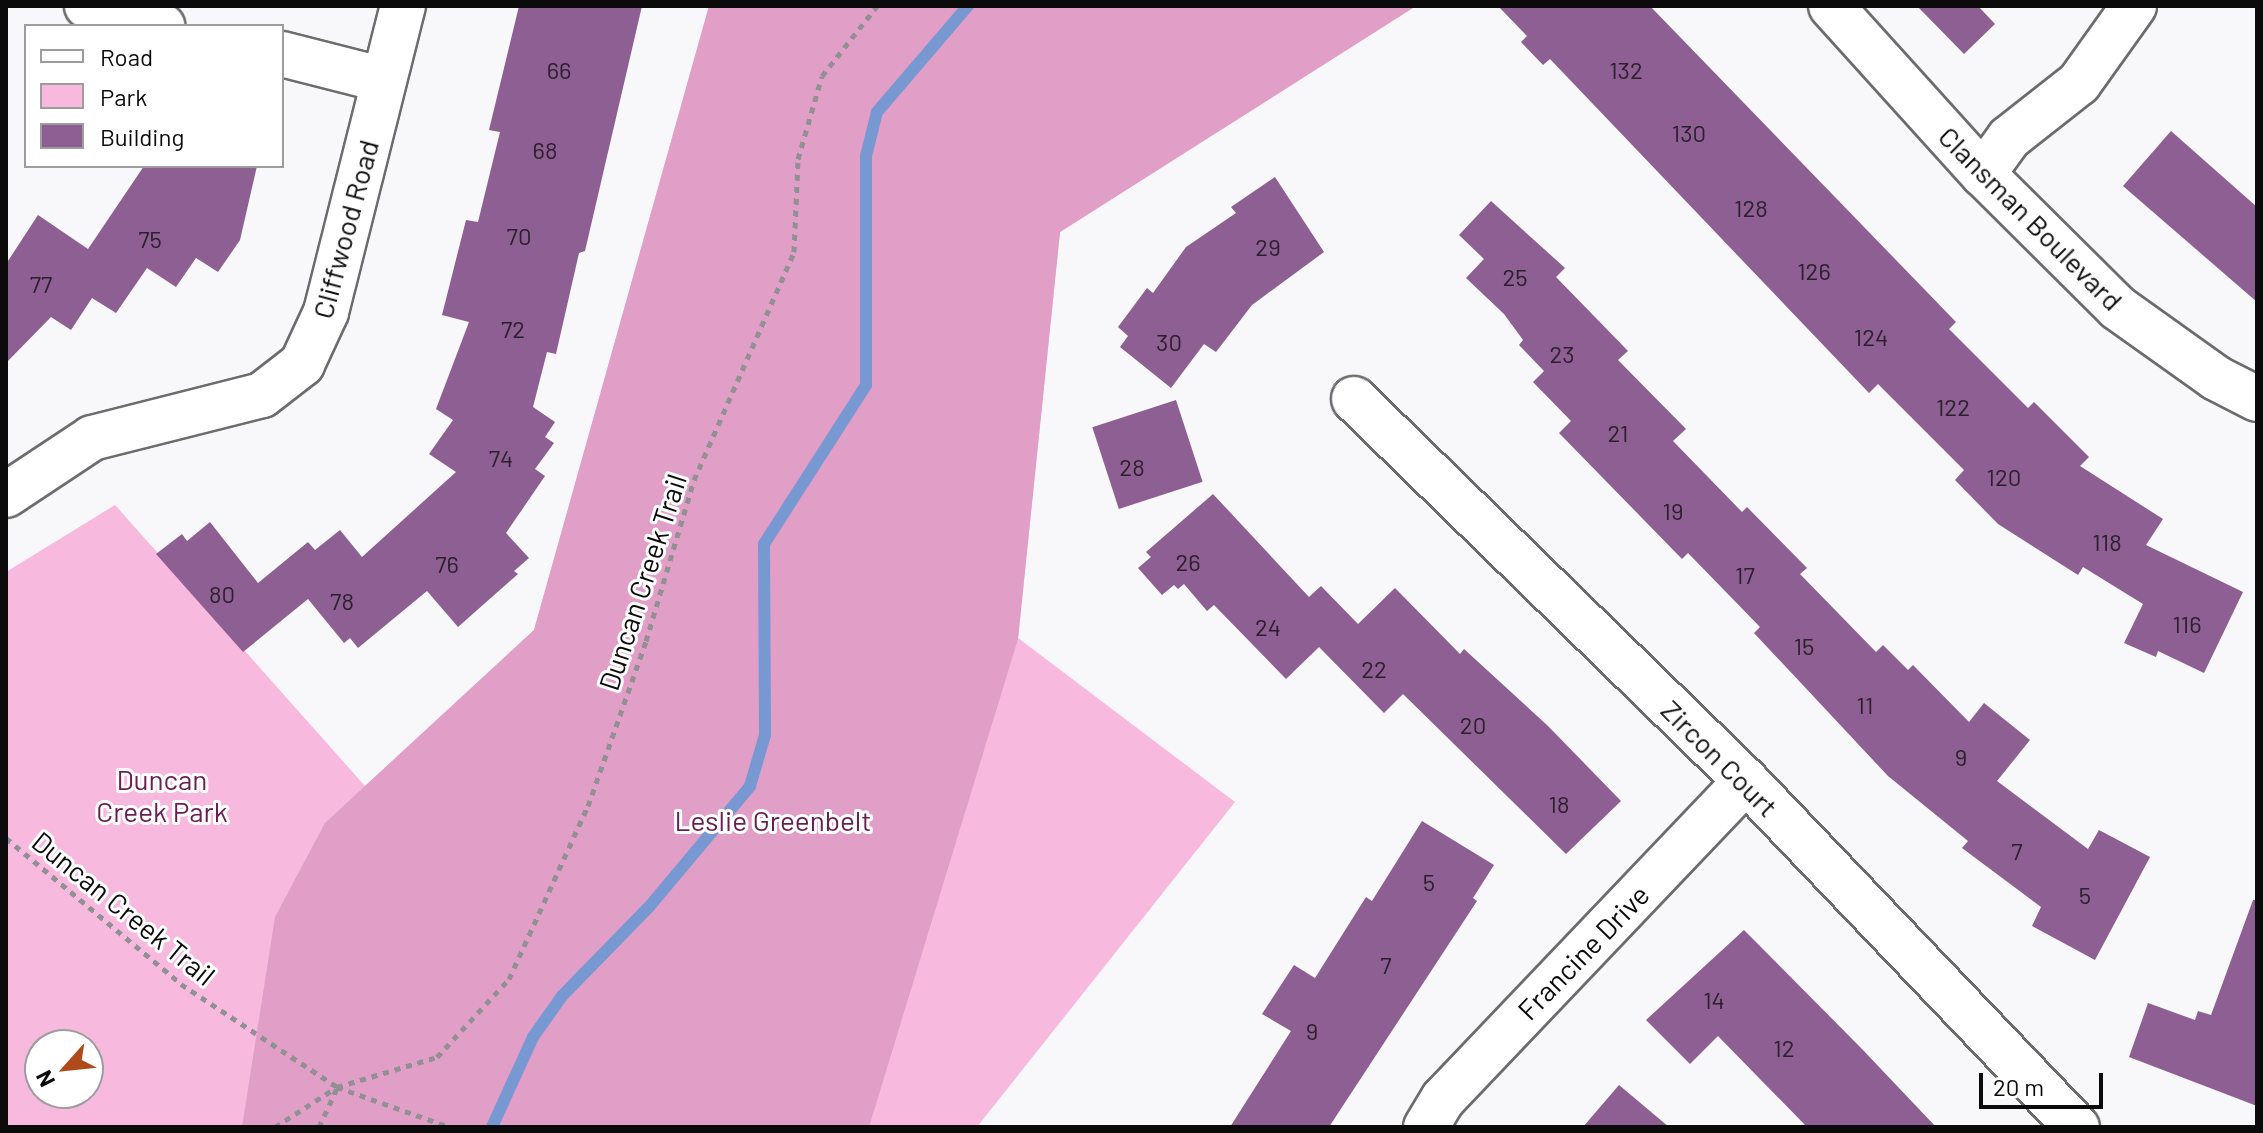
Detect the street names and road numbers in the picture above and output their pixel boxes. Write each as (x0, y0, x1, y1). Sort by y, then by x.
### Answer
street label: Clansman Boulevard (1932, 119, 2130, 317)
street label: Cliffwood Road (305, 136, 385, 322)
street label: Duncan Creek Trail (591, 470, 693, 694)
street label: Zircon Court (1655, 693, 1785, 823)
street label: Duncan Creek Trail (26, 824, 222, 992)
street label: Francine Drive (1510, 878, 1656, 1026)

